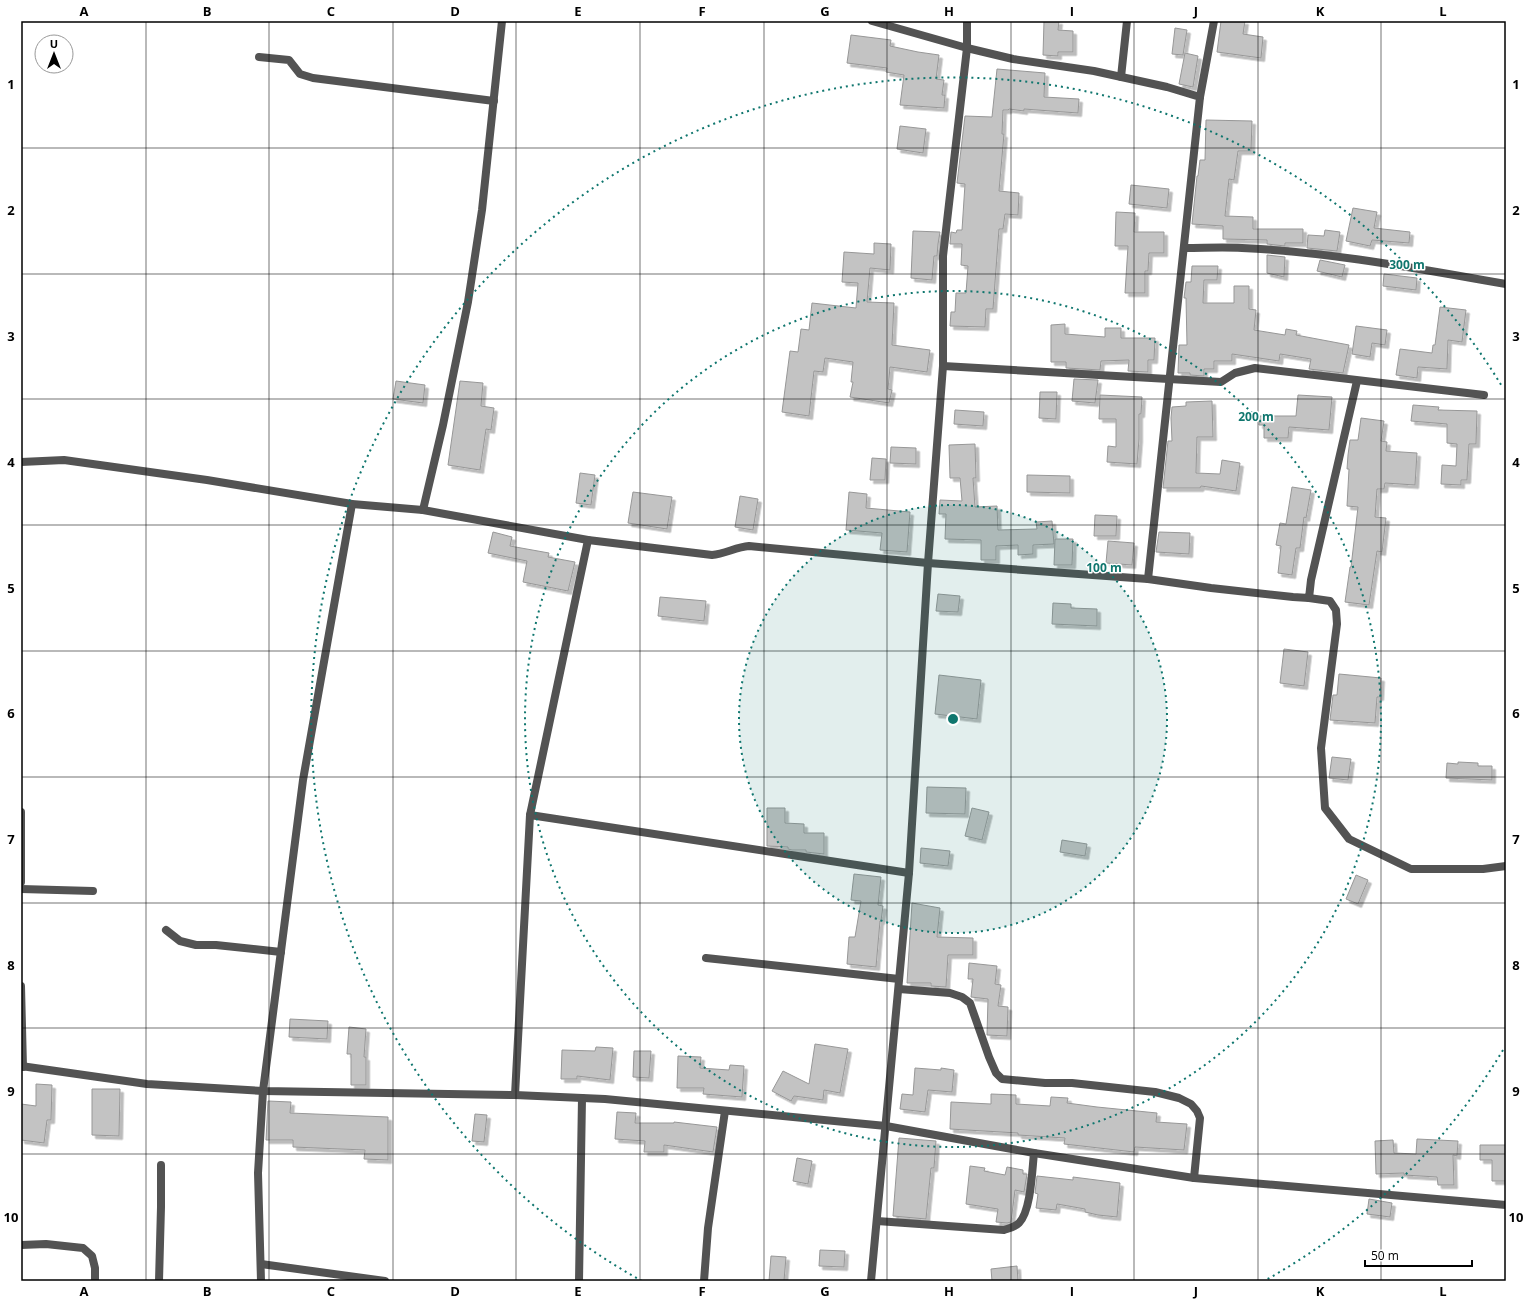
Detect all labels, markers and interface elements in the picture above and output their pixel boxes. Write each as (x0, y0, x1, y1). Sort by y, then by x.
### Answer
text: A (80, 2, 89, 20)
text: B (203, 2, 212, 20)
text: C (327, 2, 335, 20)
text: D (450, 2, 460, 20)
text: E (574, 2, 582, 20)
text: F (698, 2, 706, 20)
text: G (820, 2, 830, 20)
text: H (944, 2, 954, 20)
text: I (1070, 2, 1074, 20)
text: J (1193, 2, 1198, 20)
text: K (1316, 2, 1325, 20)
text: L (1439, 2, 1447, 20)
north arrow (34, 34, 74, 74)
text: U (50, 36, 58, 51)
text: 1 (7, 75, 15, 93)
text: 1 (1512, 75, 1520, 93)
text: 2 (7, 201, 15, 219)
text: 2 (1512, 201, 1520, 219)
text: 300 m (1389, 256, 1425, 273)
text: 3 (7, 327, 15, 345)
text: 3 (1512, 327, 1520, 345)
text: 200 m (1238, 408, 1274, 425)
text: 4 (7, 453, 15, 471)
text: 4 (1512, 453, 1520, 471)
text: 100 m (1086, 559, 1122, 576)
text: 5 (7, 579, 15, 597)
text: 5 (1512, 579, 1520, 597)
text: 6 (7, 704, 15, 722)
text: 6 (1512, 704, 1520, 722)
centre of rings (946, 712, 960, 726)
text: 7 (7, 830, 15, 848)
text: 7 (1512, 830, 1520, 848)
text: 8 (7, 956, 15, 974)
text: 8 (1512, 956, 1520, 974)
text: 9 (7, 1082, 15, 1100)
text: 9 (1512, 1082, 1520, 1100)
text: 10 (4, 1208, 18, 1226)
text: 10 (1509, 1208, 1523, 1226)
scale bar (1365, 1242, 1472, 1268)
text: 50 m (1371, 1247, 1399, 1264)
text: A (80, 1282, 89, 1300)
text: B (203, 1282, 212, 1300)
text: C (327, 1282, 335, 1300)
text: D (450, 1282, 460, 1300)
text: E (574, 1282, 582, 1300)
text: F (698, 1282, 706, 1300)
text: G (820, 1282, 830, 1300)
text: H (944, 1282, 954, 1300)
text: I (1070, 1282, 1074, 1300)
text: J (1193, 1282, 1198, 1300)
text: K (1316, 1282, 1325, 1300)
text: L (1439, 1282, 1447, 1300)

